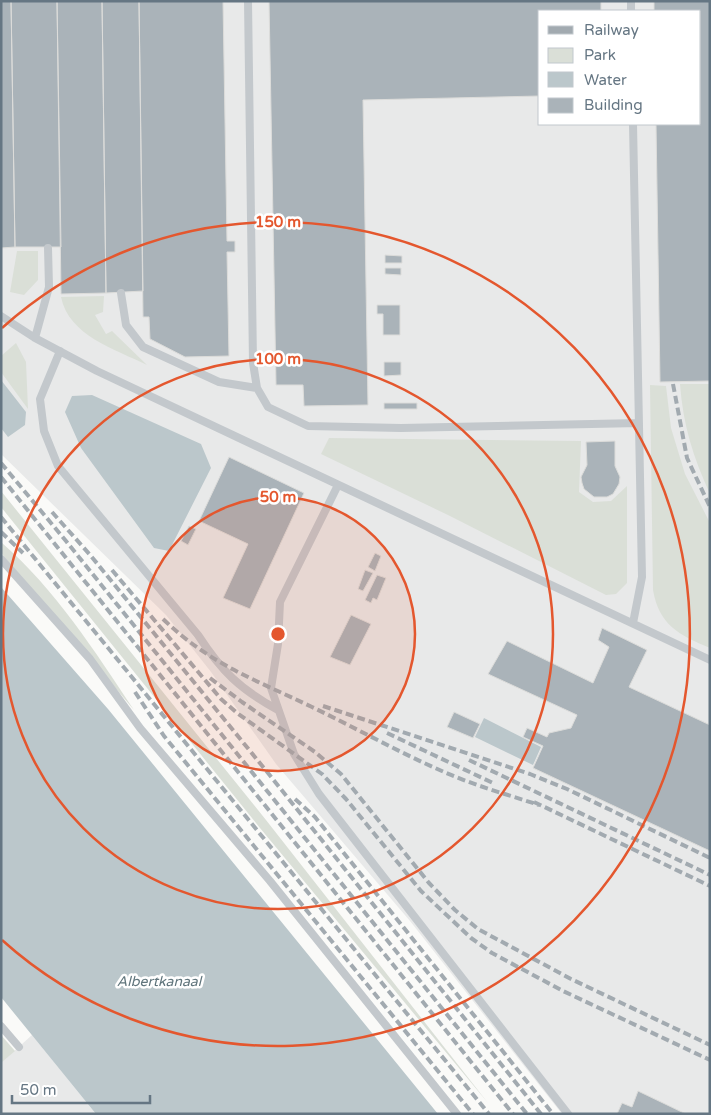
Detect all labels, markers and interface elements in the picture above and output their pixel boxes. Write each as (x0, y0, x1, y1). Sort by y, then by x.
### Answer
legend (538, 10, 701, 125)
text: Railway (584, 21, 639, 39)
text: Park (584, 46, 616, 64)
text: Water (584, 71, 627, 89)
text: Building (584, 96, 643, 114)
text: 150 m (255, 213, 301, 231)
text: 100 m (255, 350, 301, 368)
text: 50 m (260, 488, 296, 506)
centre of rings (269, 625, 287, 643)
water label: Albertkanaal (117, 973, 203, 990)
scale bar (12, 1072, 150, 1104)
text: 50 m (20, 1081, 57, 1099)

